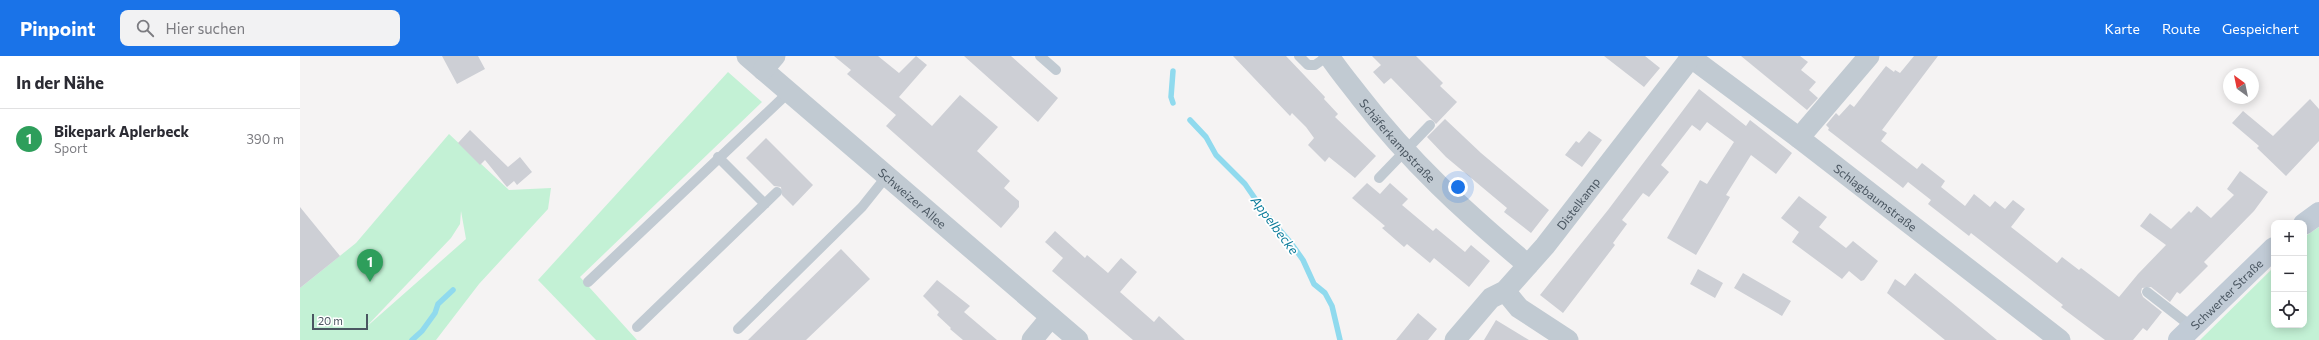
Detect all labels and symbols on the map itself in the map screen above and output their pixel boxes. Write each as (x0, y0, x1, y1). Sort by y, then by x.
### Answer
north arrow (2223, 68, 2259, 104)
street label: Schäferkampstraße (1357, 96, 1439, 185)
street label: Schlagbaumstraße (1831, 161, 1920, 234)
street label: Schweizer Allee (876, 165, 949, 231)
street label: Distelkamp (1553, 175, 1602, 232)
your location (1448, 177, 1468, 197)
water label: Appelbecke (1247, 192, 1302, 258)
pin: 1 (357, 249, 383, 282)
street label: Schwerter Straße (2187, 256, 2265, 332)
scale bar (312, 312, 368, 331)

